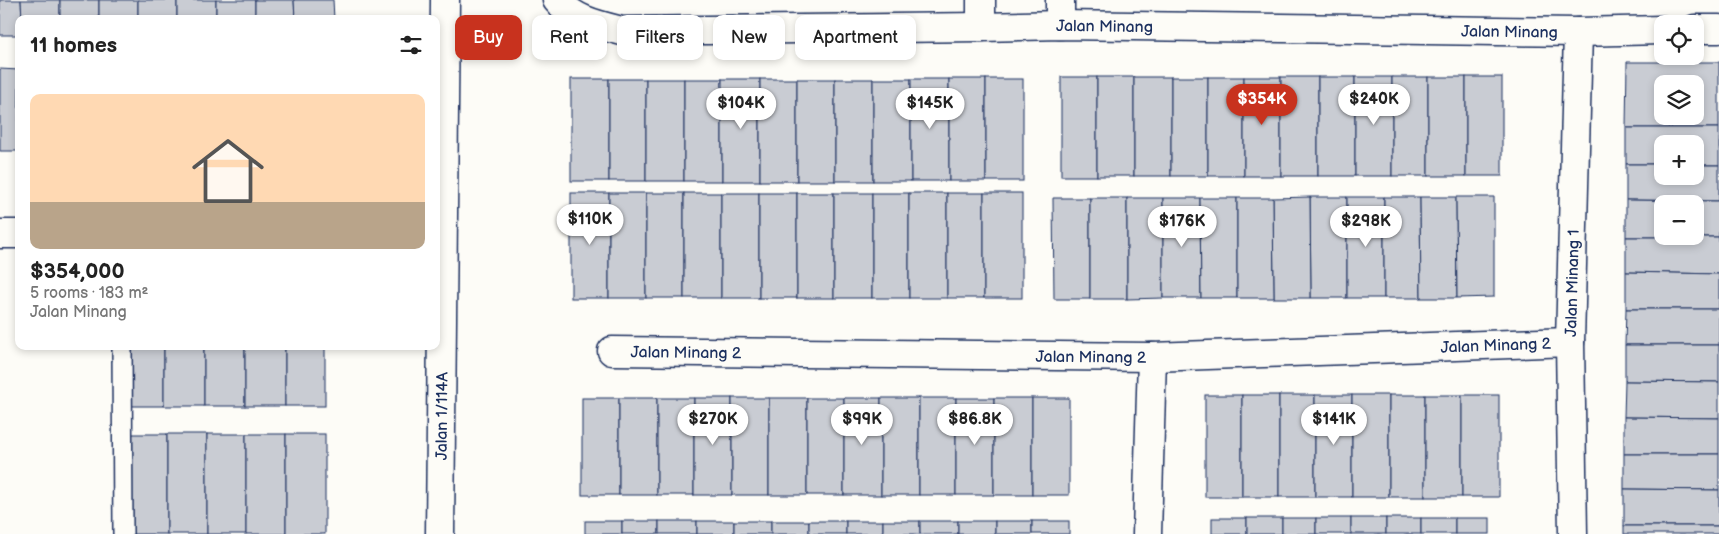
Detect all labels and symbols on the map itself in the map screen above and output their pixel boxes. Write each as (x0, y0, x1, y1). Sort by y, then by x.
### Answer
street label: Jalan Minang (1056, 17, 1153, 37)
street label: Jalan Minang (1461, 22, 1558, 43)
pin: $354K (1227, 84, 1297, 126)
pin: $240K (1339, 84, 1409, 126)
pin: $104K (706, 88, 776, 130)
pin: $145K (895, 88, 965, 130)
pin: $110K (555, 204, 625, 246)
pin: $176K (1147, 206, 1217, 248)
pin: $298K (1331, 206, 1401, 248)
street label: Jalan Minang 1 (1562, 229, 1584, 337)
street label: Jalan Minang 2 (1440, 335, 1552, 358)
street label: Jalan Minang 2 (631, 343, 742, 363)
street label: Jalan Minang 2 (1036, 348, 1147, 368)
street label: Jalan 1/114A (433, 372, 453, 460)
pin: $270K (678, 404, 748, 446)
pin: $99K (832, 404, 892, 446)
pin: $86.8K (934, 404, 1016, 446)
pin: $141K (1299, 404, 1369, 446)

